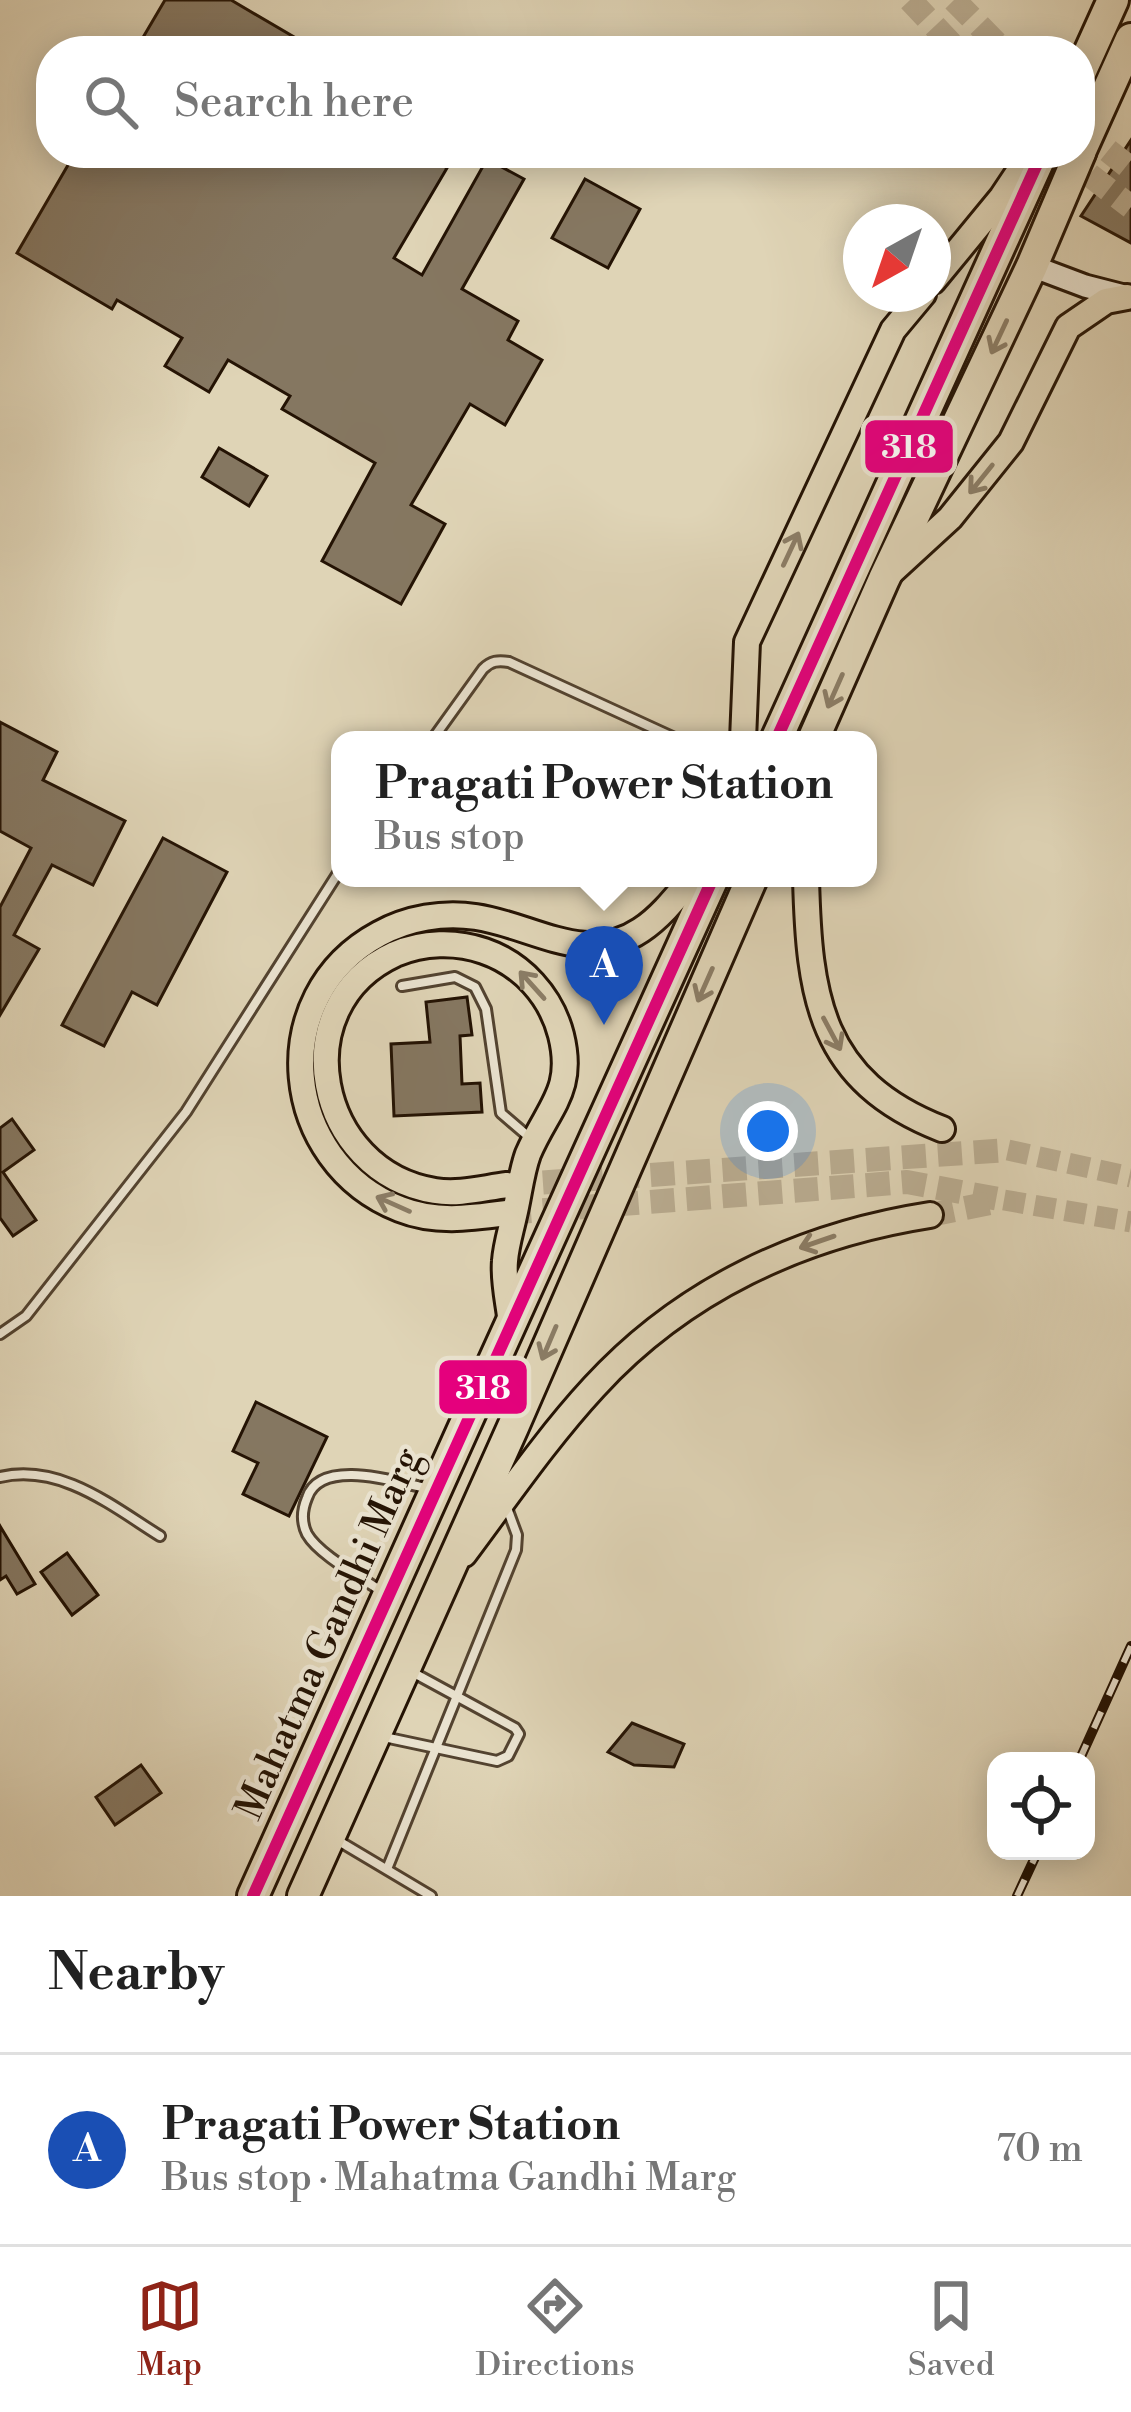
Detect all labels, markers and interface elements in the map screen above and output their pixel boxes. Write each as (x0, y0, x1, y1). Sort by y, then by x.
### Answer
search box (36, 36, 1095, 168)
icon: search (78, 69, 144, 135)
text: Search here (174, 74, 414, 131)
north arrow (843, 204, 951, 312)
one-way arrow (987, 318, 1009, 354)
line badge: 318 (863, 418, 955, 475)
text: 318 (881, 428, 937, 469)
one-way arrow (968, 463, 995, 494)
one-way arrow (781, 532, 803, 568)
one-way arrow (822, 672, 844, 708)
popup (331, 731, 877, 887)
text: Pragati Power Station (375, 756, 833, 813)
text: Bus stop (375, 813, 525, 862)
pin: A (565, 926, 643, 1025)
one-way arrow (693, 966, 715, 1002)
one-way arrow (519, 970, 547, 1001)
one-way arrow (821, 1015, 844, 1050)
your location (738, 1101, 798, 1161)
one-way arrow (376, 1192, 412, 1214)
one-way arrow (799, 1233, 836, 1254)
one-way arrow (537, 1323, 558, 1360)
line badge: 318 (437, 1358, 529, 1416)
text: 318 (455, 1369, 511, 1410)
street label: Mahatma Gandhi Marg (225, 1440, 433, 1828)
map controls (987, 1752, 1095, 1860)
button: locate (987, 1752, 1095, 1860)
text: Nearby (48, 1942, 224, 2006)
text: Pragati Power Station (162, 2097, 620, 2154)
text: A (73, 2125, 101, 2174)
text: 70 m (996, 2125, 1083, 2174)
text: Bus stop · Mahatma Gandhi Marg (162, 2154, 736, 2203)
tab: Map (137, 2273, 203, 2386)
tab: Directions (476, 2273, 635, 2386)
tab: Saved (908, 2273, 994, 2386)

